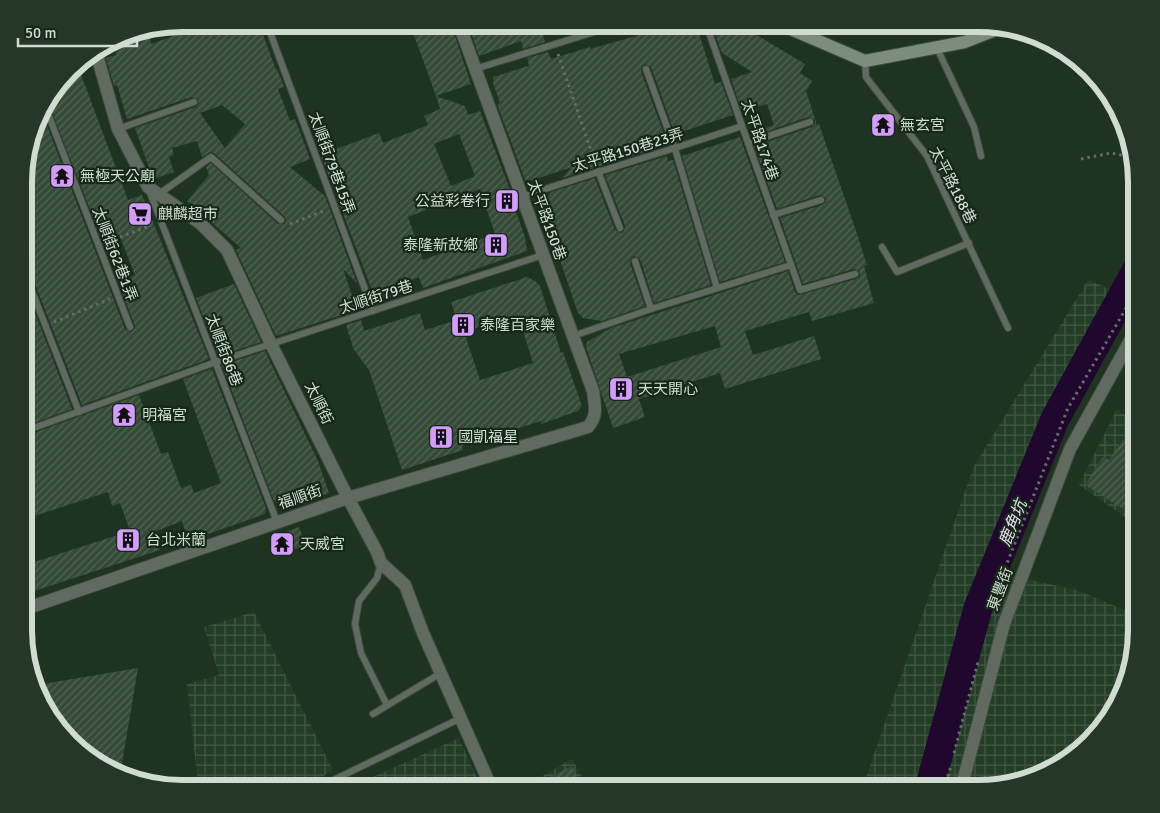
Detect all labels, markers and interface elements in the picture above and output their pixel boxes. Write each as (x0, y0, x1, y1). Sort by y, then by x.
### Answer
scale bar (18, 15, 136, 47)
text: 50 m (25, 24, 56, 42)
street label: 太平路174巷 (738, 97, 782, 183)
street label: 太順街79巷15弄 (305, 109, 359, 217)
temple icon: 無玄宮 (870, 112, 896, 138)
place label: 無玄宮 (900, 116, 945, 134)
street label: 太平路150巷23弄 (570, 125, 686, 175)
street label: 太平路188巷 (926, 143, 980, 227)
temple icon: 無極天公廟 (49, 163, 75, 189)
place label: 無極天公廟 (80, 167, 155, 185)
street label: 太平路150巷 (524, 177, 570, 263)
building icon: 公益彩卷行 (494, 188, 520, 214)
place label: 公益彩卷行 (415, 192, 490, 210)
supermarket icon: 麒麟超市 (127, 201, 153, 227)
street label: 太順街62巷1弄 (89, 204, 141, 304)
place label: 麒麟超市 (158, 205, 218, 223)
building icon: 泰隆新故鄉 (483, 232, 509, 258)
place label: 泰隆新故鄉 (403, 236, 478, 254)
street label: 太順街79巷 (337, 277, 415, 317)
street label: 太順街86巷 (202, 311, 246, 389)
building icon: 泰隆百家樂 (450, 312, 476, 338)
place label: 泰隆百家樂 (480, 316, 555, 334)
building icon: 天天開心 (608, 376, 634, 402)
street label: 太順街 (301, 379, 337, 427)
place label: 天天開心 (638, 380, 698, 398)
temple icon: 明福宮 (111, 402, 137, 428)
place label: 明福宮 (142, 406, 187, 424)
building icon: 國凱福星 (428, 424, 454, 450)
place label: 國凱福星 (458, 428, 518, 446)
street label: 福順街 (276, 481, 324, 513)
water label: 鹿角坑 (995, 495, 1032, 549)
building icon: 台北米蘭 (115, 527, 141, 553)
place label: 台北米蘭 (146, 531, 206, 549)
temple icon: 天威宮 (269, 531, 295, 557)
place label: 天威宮 (300, 535, 345, 553)
street label: 東豐街 (984, 565, 1016, 613)

